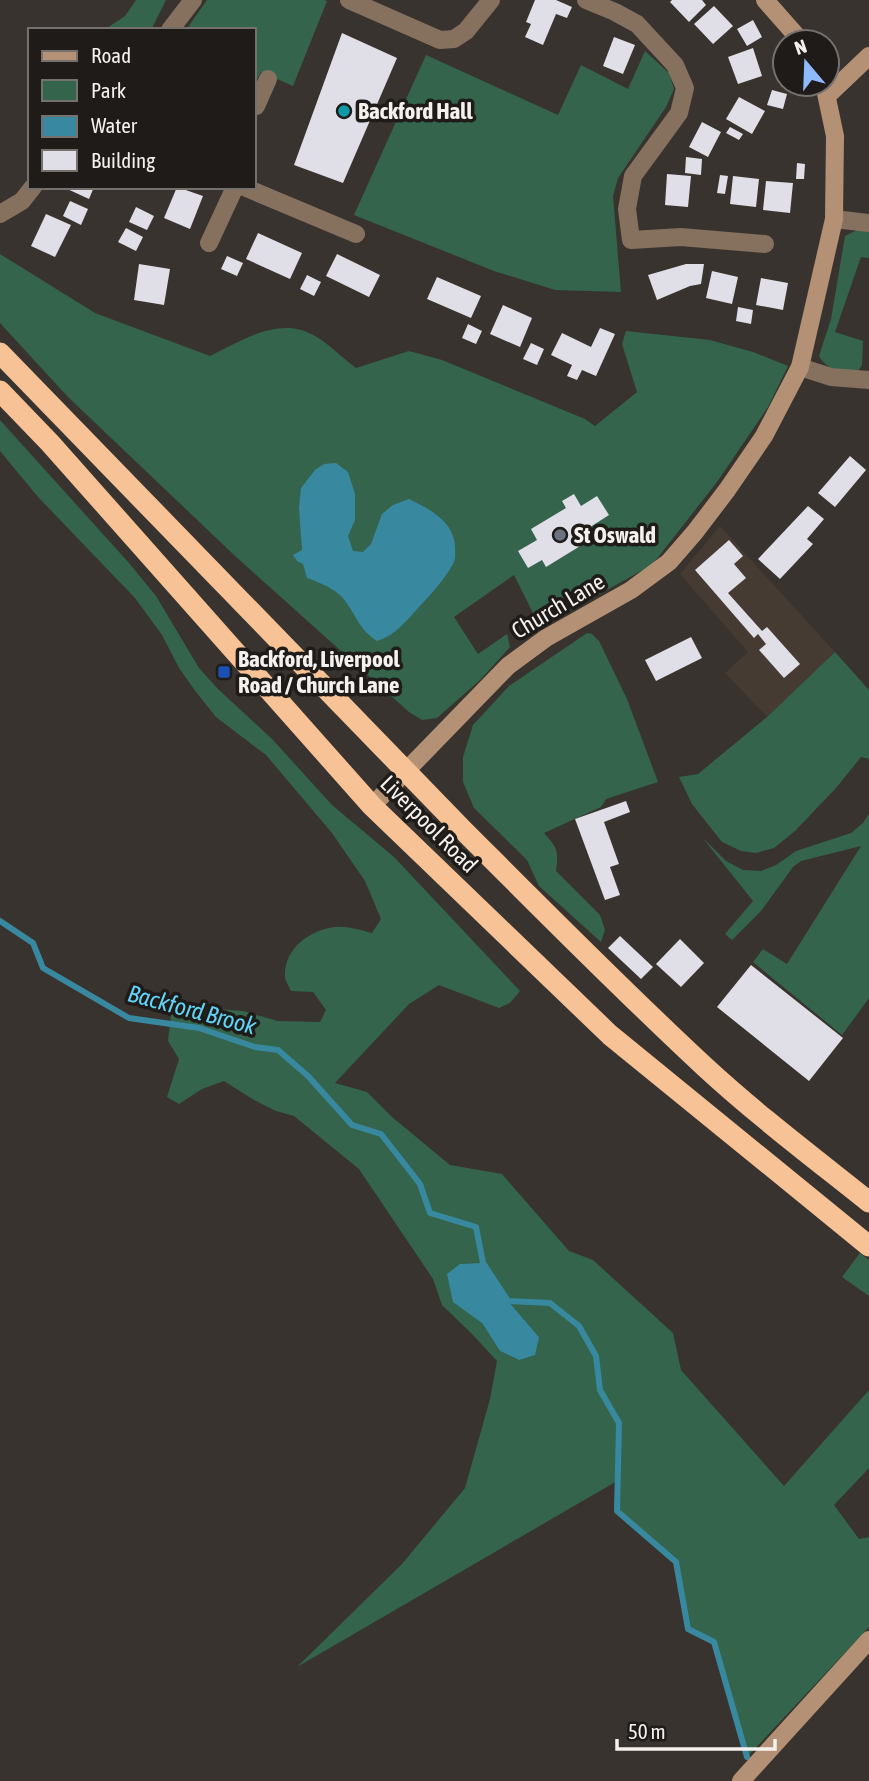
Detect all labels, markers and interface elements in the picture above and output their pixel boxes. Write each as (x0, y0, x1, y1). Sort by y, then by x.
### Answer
legend (28, 28, 256, 189)
north arrow (771, 28, 841, 98)
text: N (792, 35, 809, 59)
text: Road (91, 43, 131, 67)
text: Park (91, 78, 126, 102)
place label: Backford Hall (358, 98, 473, 124)
marker: Backford Hall (336, 103, 352, 119)
text: Water (91, 113, 138, 137)
text: Building (91, 148, 155, 172)
place label: St Oswald (574, 522, 656, 548)
marker: St Oswald (552, 527, 568, 543)
street label: Church Lane (507, 568, 609, 644)
place label: Backford, Liverpool Road / Church Lane (238, 646, 401, 698)
marker: Backford, Liverpool Road / Church Lane (216, 664, 232, 680)
street label: Liverpool Road (375, 770, 483, 878)
water label: Backford Brook (125, 979, 260, 1040)
scale bar (617, 1708, 774, 1752)
text: 50 m (628, 1719, 666, 1743)

